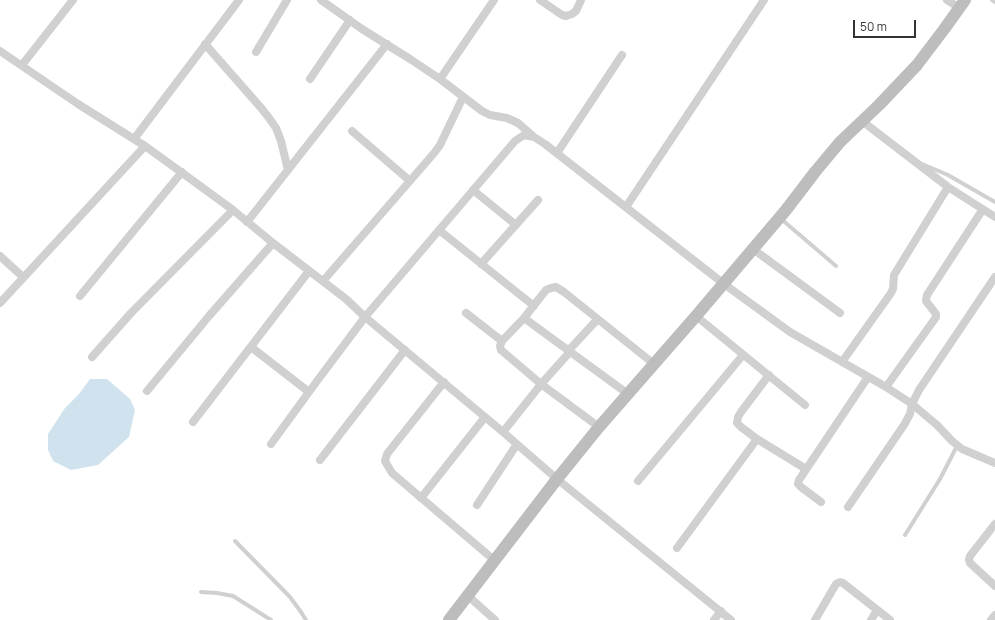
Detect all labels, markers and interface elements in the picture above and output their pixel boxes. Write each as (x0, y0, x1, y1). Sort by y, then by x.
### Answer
scale bar (855, 12, 918, 38)
text: 50 m (860, 18, 887, 35)

